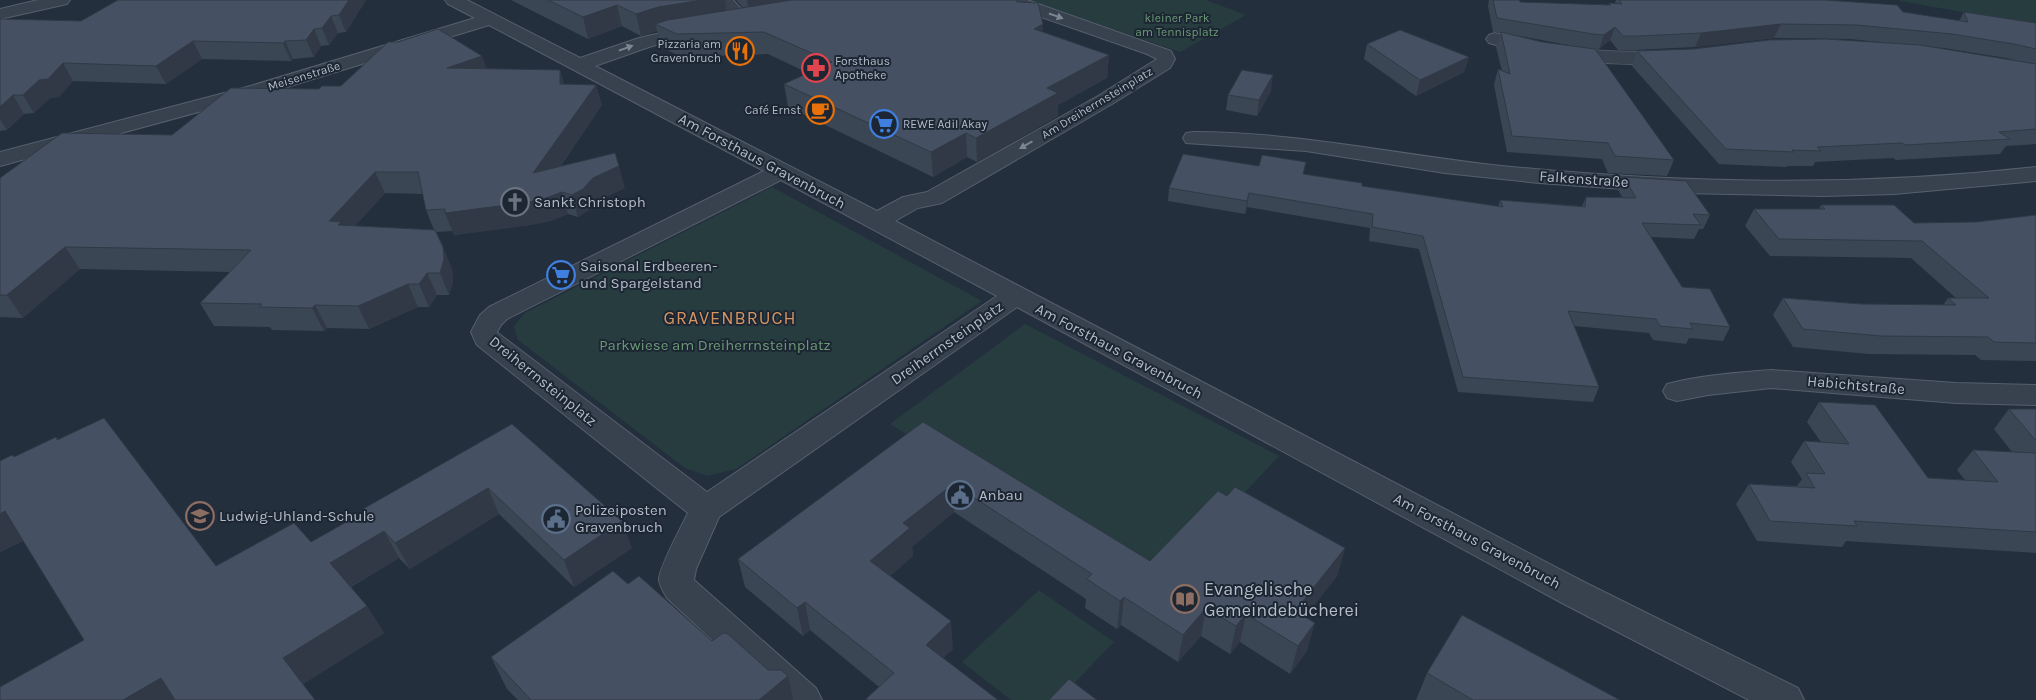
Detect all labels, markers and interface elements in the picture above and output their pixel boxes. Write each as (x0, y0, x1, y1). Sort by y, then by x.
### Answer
park label: kleiner Park am Tennisplatz (1135, 11, 1219, 39)
one-way arrow (1049, 12, 1064, 20)
restaurant icon: Pizzaria am Gravenbruch (725, 36, 755, 66)
place label: Pizzaria am Gravenbruch (651, 37, 721, 65)
one-way arrow (619, 44, 634, 52)
pharmacy icon: Forsthaus Apotheke (801, 53, 831, 83)
place label: Forsthaus Apotheke (835, 54, 890, 82)
street label: Meisenstraße (266, 58, 342, 94)
street label: Am Dreiherrnsteinplatz (1039, 64, 1155, 142)
cafe icon: Café Ernst (805, 95, 835, 125)
place label: Café Ernst (745, 103, 801, 117)
street label: Am Forsthaus Gravenbruch (675, 109, 849, 213)
supermarket icon: REWE Adil Akay (869, 109, 899, 139)
place label: REWE Adil Akay (903, 117, 987, 131)
one-way arrow (1019, 141, 1032, 150)
street label: Falkenstraße (1539, 167, 1629, 191)
church icon: Sankt Christoph (500, 187, 530, 217)
place label: Sankt Christoph (534, 193, 646, 211)
place label: Saisonal Erdbeeren- und Spargelstand (580, 257, 717, 292)
supermarket icon: Saisonal Erdbeeren- und Spargelstand (546, 260, 576, 290)
street label: Dreiherrnsteinplatz (887, 298, 1007, 388)
street label: Am Forsthaus Gravenbruch (1032, 299, 1206, 403)
district label: GRAVENBRUCH (663, 307, 797, 329)
street label: Dreiherrnsteinplatz (486, 332, 600, 430)
park label: Parkwiese am Dreiherrnsteinplatz (599, 336, 831, 354)
street label: Habichtstraße (1806, 372, 1906, 398)
public building icon: Anbau (945, 480, 975, 510)
place label: Anbau (979, 486, 1023, 504)
street label: Am Forsthaus Gravenbruch (1390, 489, 1564, 593)
school or university icon: Ludwig-Uhland-Schule (185, 501, 215, 531)
place label: Polizeiposten Gravenbruch (575, 501, 667, 536)
public building icon: Polizeiposten Gravenbruch (541, 504, 571, 534)
place label: Ludwig-Uhland-Schule (219, 507, 374, 525)
place label: Evangelische Gemeindebücherei (1204, 578, 1359, 621)
library icon: Evangelische Gemeindebücherei (1170, 584, 1200, 614)

